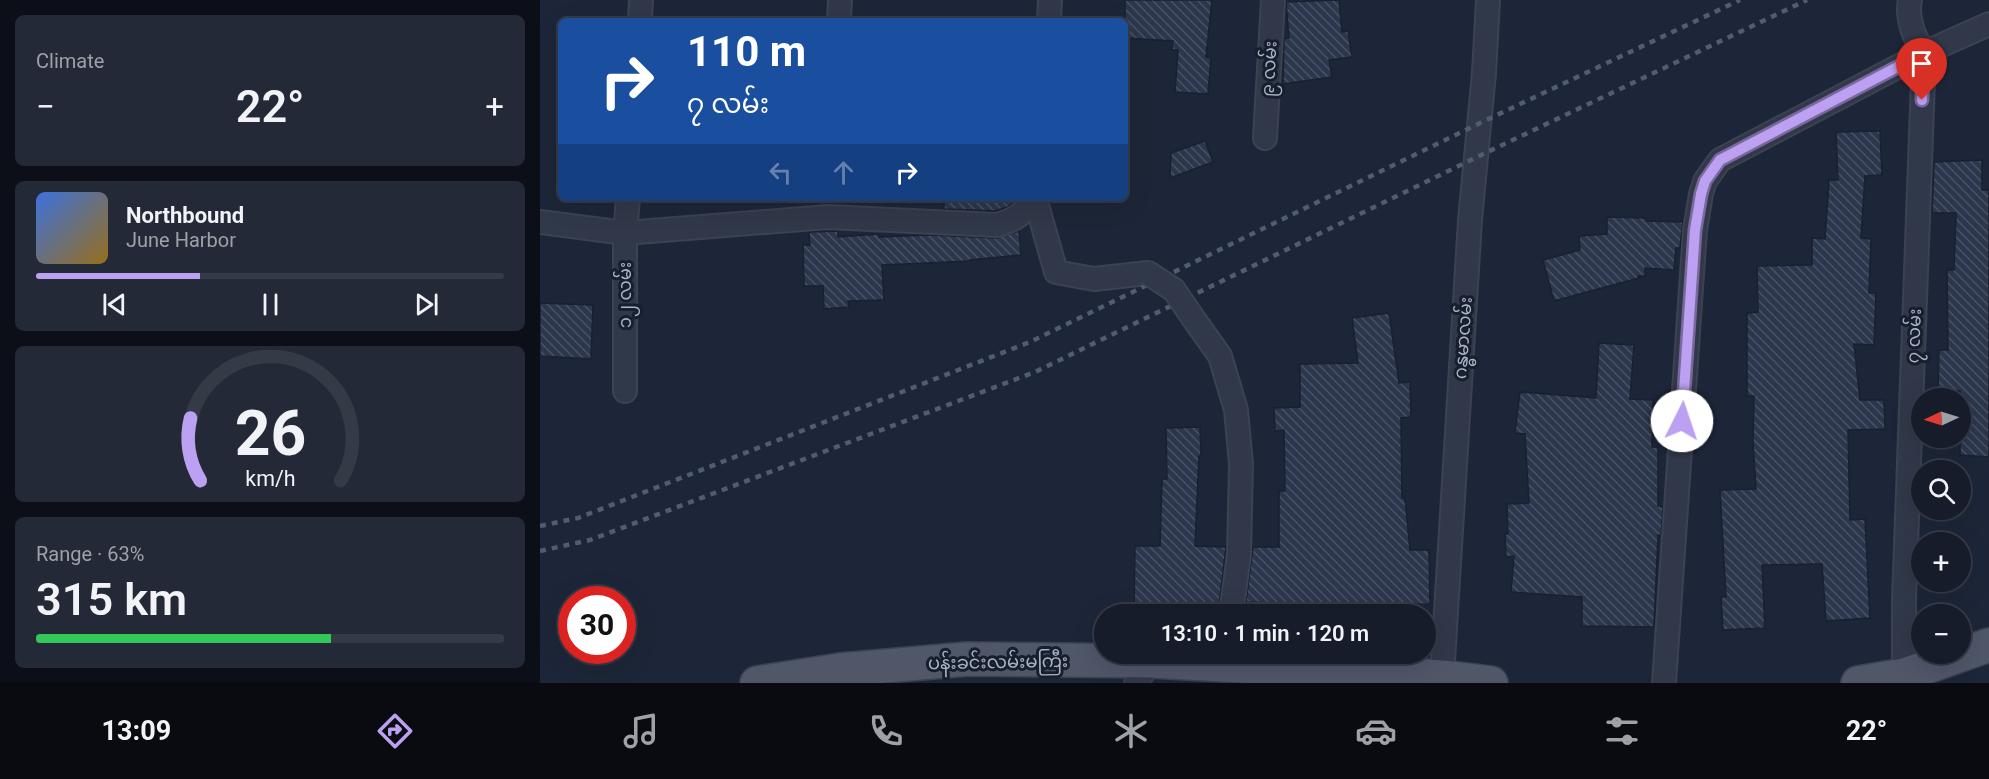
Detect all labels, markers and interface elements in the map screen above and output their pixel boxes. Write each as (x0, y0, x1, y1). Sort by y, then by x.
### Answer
text: 110 m (687, 27, 806, 76)
pin (1896, 38, 1947, 100)
street label: ၉ လမ်း (1255, 40, 1285, 98)
icon: right (588, 42, 666, 120)
icon: arrive (1905, 47, 1938, 80)
text: Climate (36, 49, 104, 73)
text: 22° (236, 80, 304, 133)
text: − (36, 87, 55, 126)
text: + (485, 87, 504, 126)
text: ၇ လမ်း (687, 88, 769, 120)
icon: left (764, 156, 797, 189)
icon: ahead (827, 156, 860, 189)
icon: right (890, 156, 923, 189)
text: Northbound (126, 203, 244, 228)
text: June Harbor (126, 228, 236, 252)
street label: ၁၂ လမ်း (612, 262, 640, 328)
icon: previous (98, 288, 131, 321)
icon: pause (254, 288, 287, 321)
icon: next (410, 288, 443, 321)
street label: ဂန္ဓမာလမ်း (1447, 296, 1481, 380)
street label: ၇ လမ်း (1900, 308, 1930, 364)
north arrow (1911, 388, 1971, 448)
map controls (1911, 388, 1971, 664)
position arrow (1650, 389, 1714, 453)
text: 26 (234, 398, 306, 471)
button: search (1911, 460, 1971, 520)
text: km/h (245, 467, 295, 492)
button: + (1911, 532, 1971, 592)
text: Range · 63% (36, 542, 144, 566)
text: 315 km (36, 573, 187, 626)
speed limit sign: 30 (558, 586, 636, 664)
button: − (1911, 604, 1971, 664)
text: 13:10 · 1 min · 120 m (1161, 621, 1369, 646)
street label: ပန်းခင်းလမ်းမကြီး (928, 647, 1068, 678)
icon: directions (374, 710, 416, 752)
icon: music (620, 710, 662, 752)
icon: phone (865, 710, 907, 752)
icon: climate (1110, 710, 1152, 752)
icon: car (1355, 710, 1397, 752)
icon: filters (1601, 710, 1643, 752)
text: 13:09 (102, 715, 171, 747)
text: 22° (1846, 715, 1887, 747)

